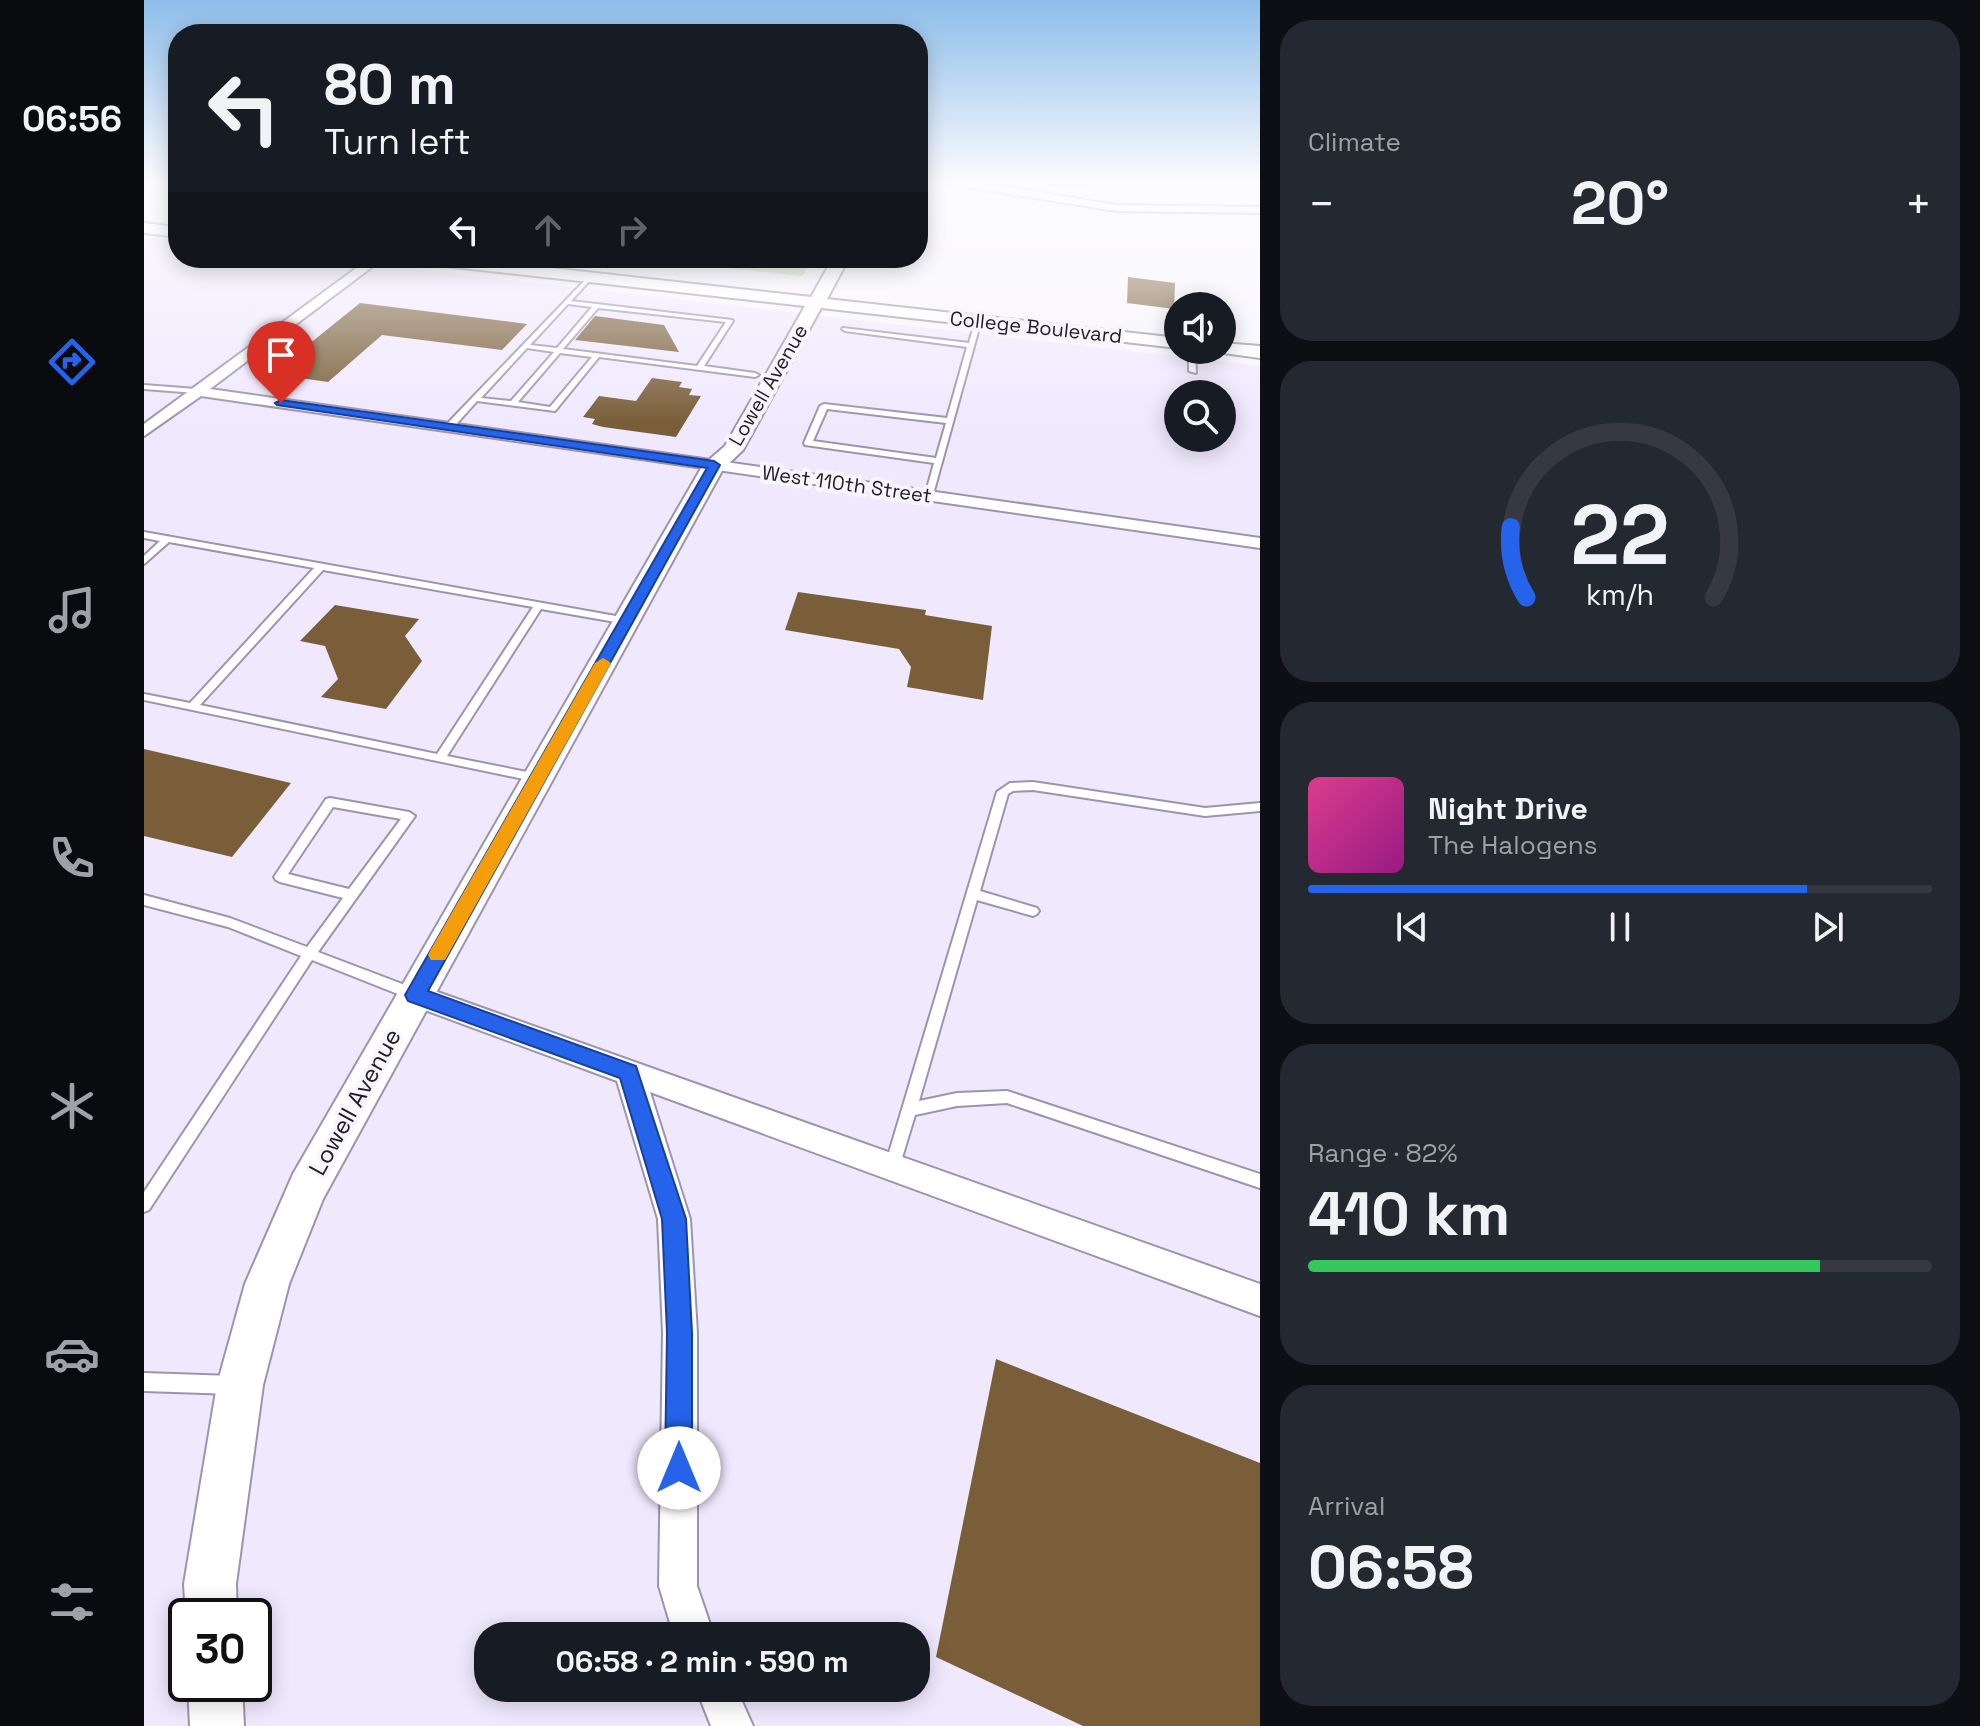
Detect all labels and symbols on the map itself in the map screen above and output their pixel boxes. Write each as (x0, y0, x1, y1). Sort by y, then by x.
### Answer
street label: College Boulevard (949, 305, 1123, 349)
street label: Lowell Avenue (723, 320, 813, 450)
pin (247, 321, 315, 403)
street label: West 110th Street (761, 459, 933, 509)
street label: Lowell Avenue (301, 1023, 408, 1181)
position arrow (637, 1426, 721, 1510)
speed limit sign: 30 (168, 1598, 272, 1702)

